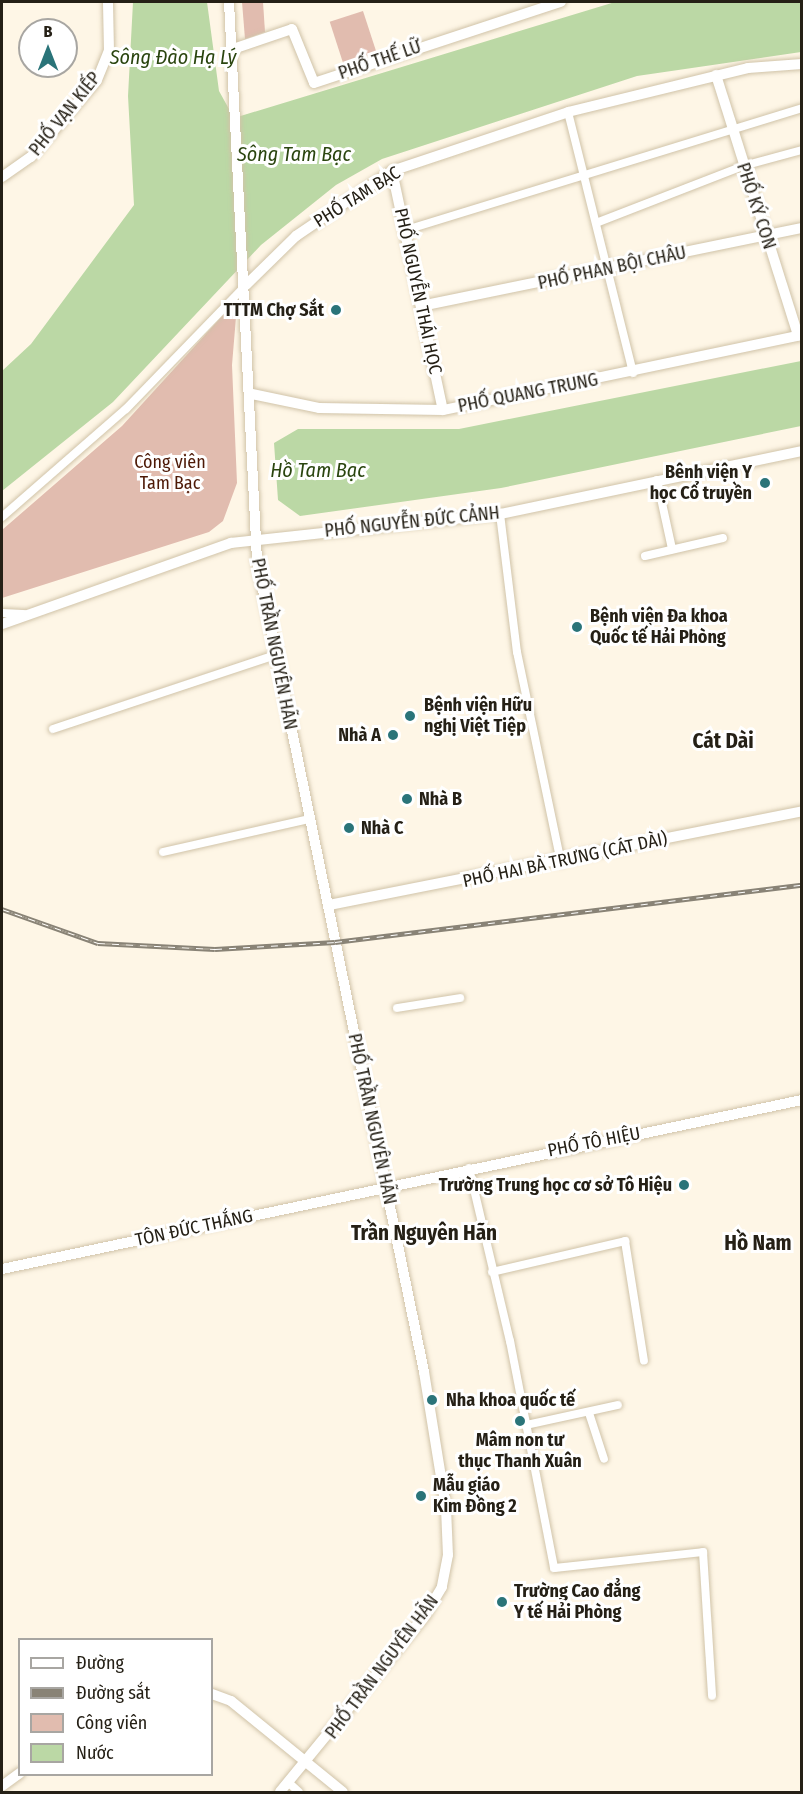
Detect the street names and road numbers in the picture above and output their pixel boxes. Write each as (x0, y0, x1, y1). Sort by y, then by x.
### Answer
street label: PHỐ THẾ LỮ (336, 36, 424, 84)
street label: PHỐ VẠN KIẾP (25, 68, 105, 160)
street label: PHỐ KÝ CON (732, 160, 780, 252)
street label: PHỐ TAM BẠC (310, 162, 404, 232)
street label: PHỐ NGUYỄN THÁI HỌC (390, 206, 446, 376)
street label: PHỐ PHAN BỘI CHÂU (536, 242, 688, 294)
street label: PHỐ QUANG TRUNG (456, 369, 600, 417)
street label: PHỐ NGUYỄN ĐỨC CẢNH (323, 502, 501, 542)
street label: PHỐ TRẦN NGUYÊN HÃN (247, 556, 301, 732)
street label: PHỐ HAI BÀ TRƯNG (CÁT DÀI) (461, 828, 669, 892)
street label: PHỐ TRẦN NGUYÊN HÃN (343, 1032, 401, 1206)
street label: PHỐ TÔ HIỆU (546, 1122, 642, 1162)
street label: TÔN ĐỨC THẮNG (133, 1205, 255, 1251)
street label: PHỐ TRẦN NGUYÊN HÃN (321, 1591, 443, 1743)

